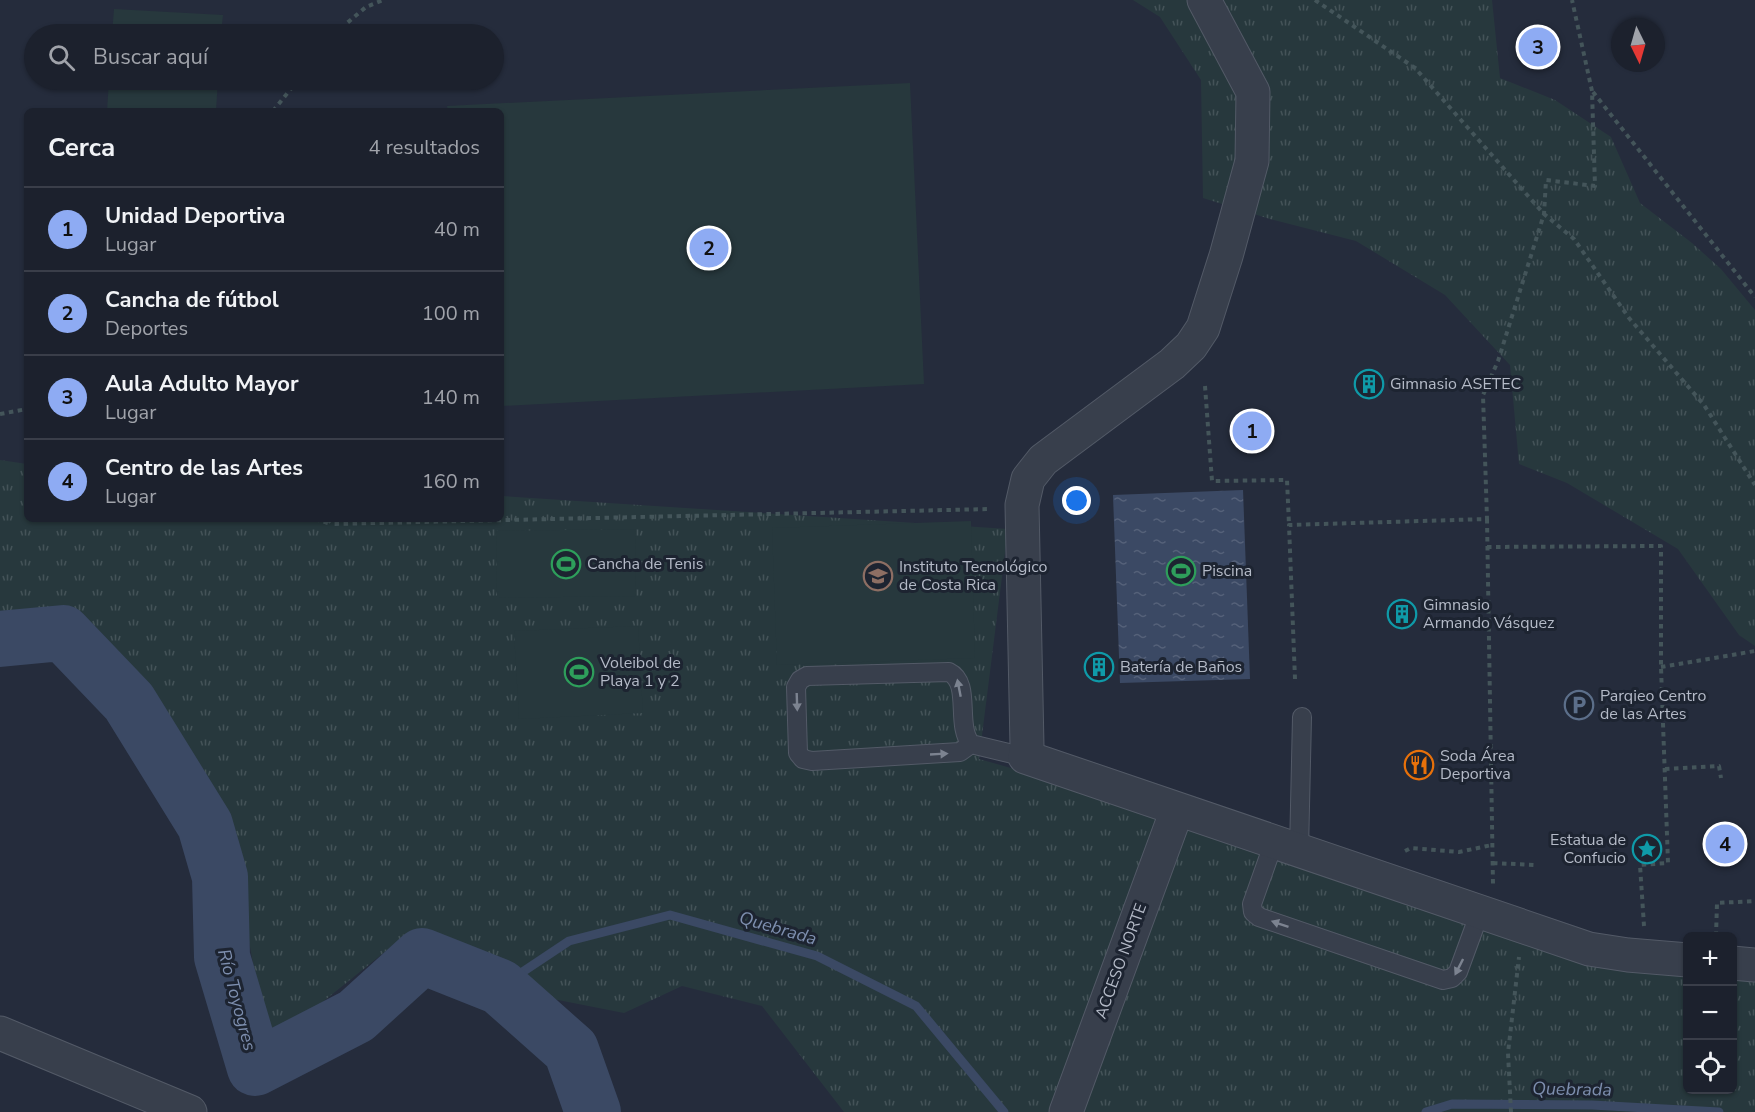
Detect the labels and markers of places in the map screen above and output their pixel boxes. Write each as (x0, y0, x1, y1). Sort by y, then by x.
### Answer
pin: 3 (1518, 24, 1558, 70)
pin: 2 (690, 226, 728, 270)
building icon: Gimnasio ASETEC (1353, 368, 1385, 400)
place label: Gimnasio ASETEC (1390, 373, 1521, 395)
pin: 1 (1232, 408, 1272, 454)
sports icon: Cancha de Tenis (550, 548, 582, 580)
place label: Cancha de Tenis (587, 553, 704, 575)
sports icon: Piscina (1165, 555, 1197, 587)
place label: Instituto Tecnológico de Costa Rica (899, 556, 1047, 596)
school or university icon: Instituto Tecnológico de Costa Rica (862, 560, 894, 592)
place label: Piscina (1202, 560, 1252, 582)
place label: Gimnasio Armando Vásquez (1423, 594, 1554, 634)
building icon: Gimnasio Armando Vásquez (1386, 598, 1418, 630)
building icon: Batería de Baños (1083, 651, 1115, 683)
place label: Voleibol de Playa 1 y 2 (599, 652, 681, 692)
sports icon: Voleibol de Playa 1 y 2 (563, 656, 595, 688)
place label: Batería de Baños (1120, 656, 1242, 678)
place label: Parqieo Centro de las Artes (1600, 685, 1706, 725)
parking icon: Parqieo Centro de las Artes (1563, 689, 1595, 721)
place label: Soda Área Deportiva (1440, 745, 1515, 785)
restaurant icon: Soda Área Deportiva (1403, 749, 1435, 781)
pin: 4 (1706, 822, 1744, 866)
place label: Estatua de Confucio (1550, 829, 1626, 869)
place icon: Estatua de Confucio (1631, 833, 1663, 865)

